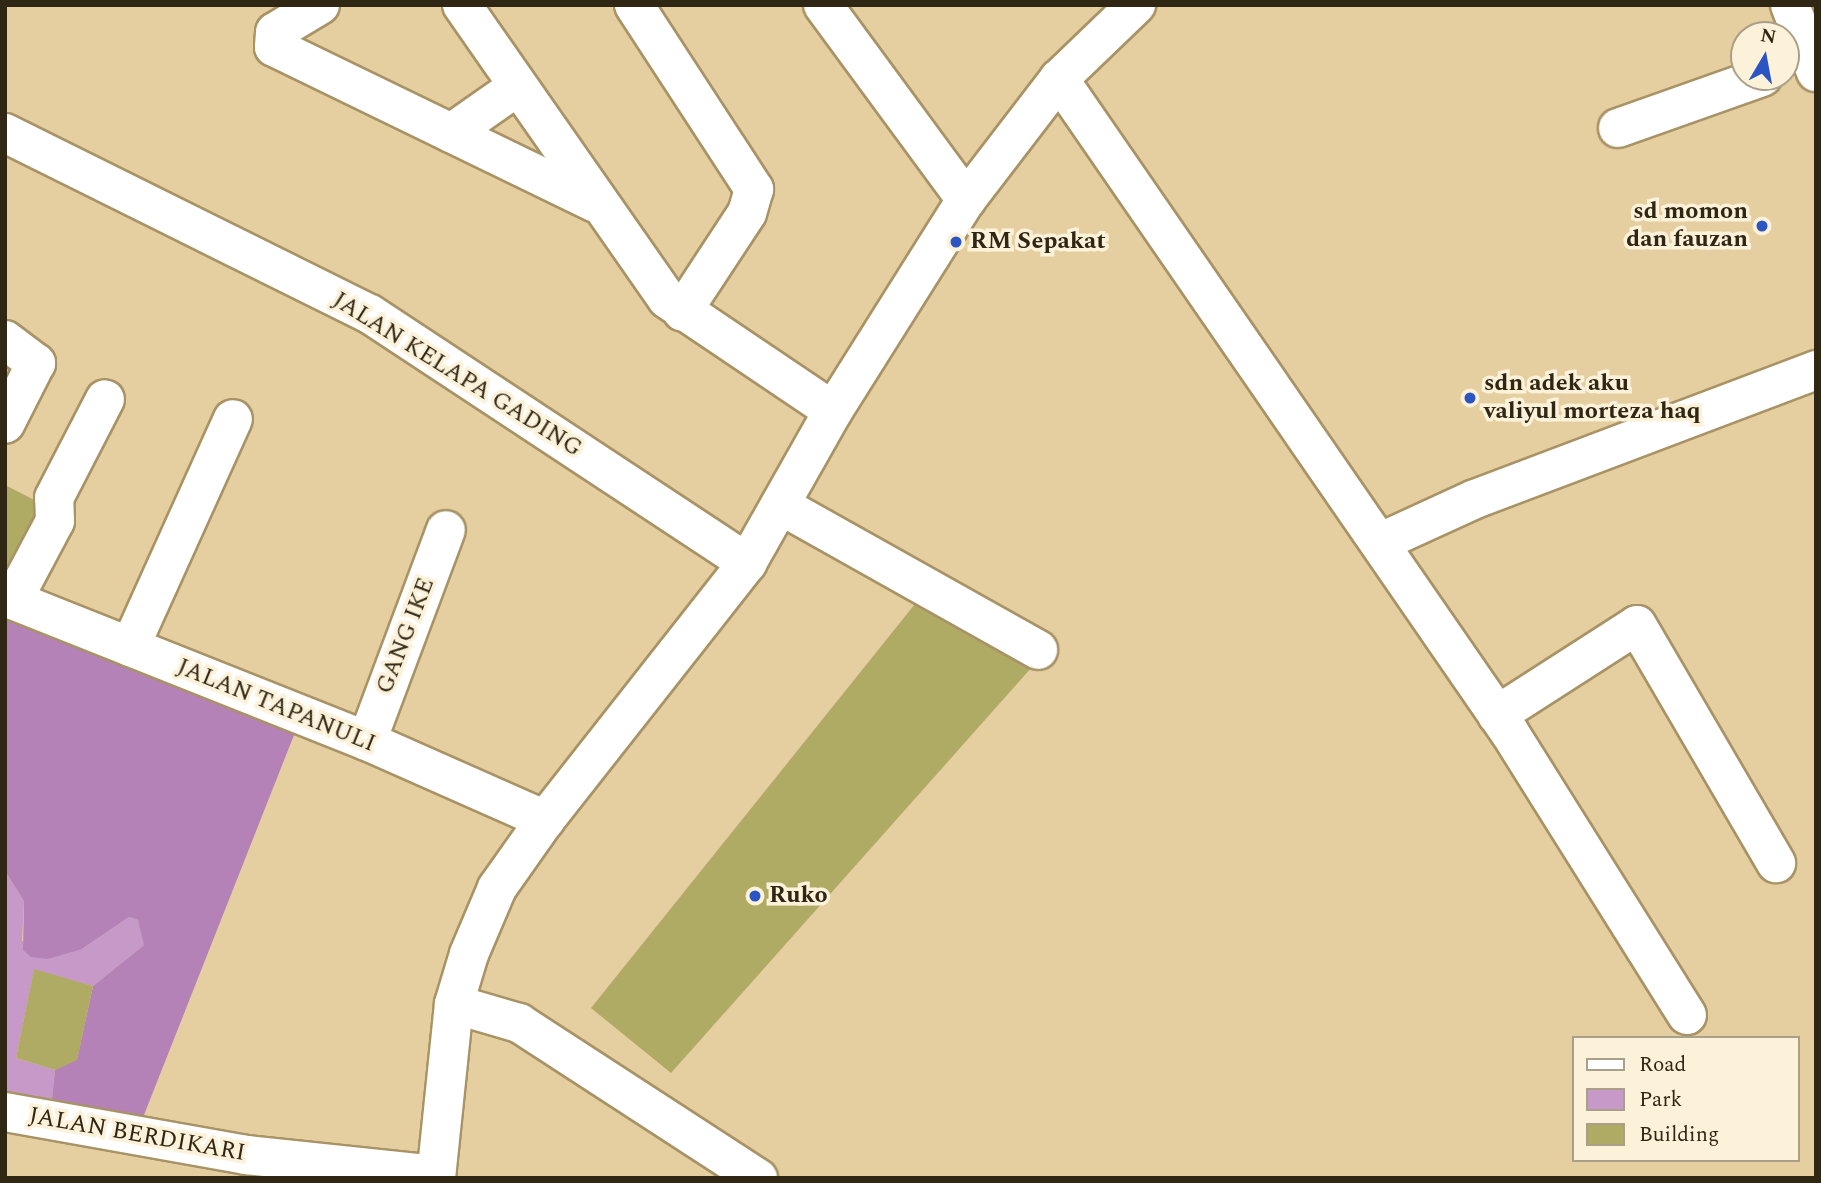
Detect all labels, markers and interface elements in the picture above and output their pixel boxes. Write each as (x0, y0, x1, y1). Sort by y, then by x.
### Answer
north arrow (1730, 21, 1800, 91)
text: N (1758, 21, 1779, 52)
place label: sd momon dan fauzan (1626, 198, 1748, 254)
marker: sd momon dan fauzan (1754, 218, 1770, 234)
place label: RM Sepakat (970, 228, 1106, 256)
marker: RM Sepakat (948, 234, 964, 250)
street label: JALAN KELAPA GADING (327, 286, 587, 464)
place label: sdn adek aku valiyul morteza haq (1484, 370, 1701, 426)
marker: sdn adek aku valiyul morteza haq (1462, 390, 1478, 406)
street label: GANG IKE (371, 574, 441, 698)
street label: JALAN TAPANULI (173, 653, 379, 759)
place label: Ruko (769, 882, 828, 910)
marker: Ruko (747, 888, 763, 904)
legend (1573, 1036, 1800, 1162)
text: Road (1639, 1049, 1686, 1081)
text: Park (1639, 1084, 1682, 1116)
street label: JALAN BERDIKARI (27, 1102, 247, 1168)
text: Building (1639, 1119, 1719, 1151)

